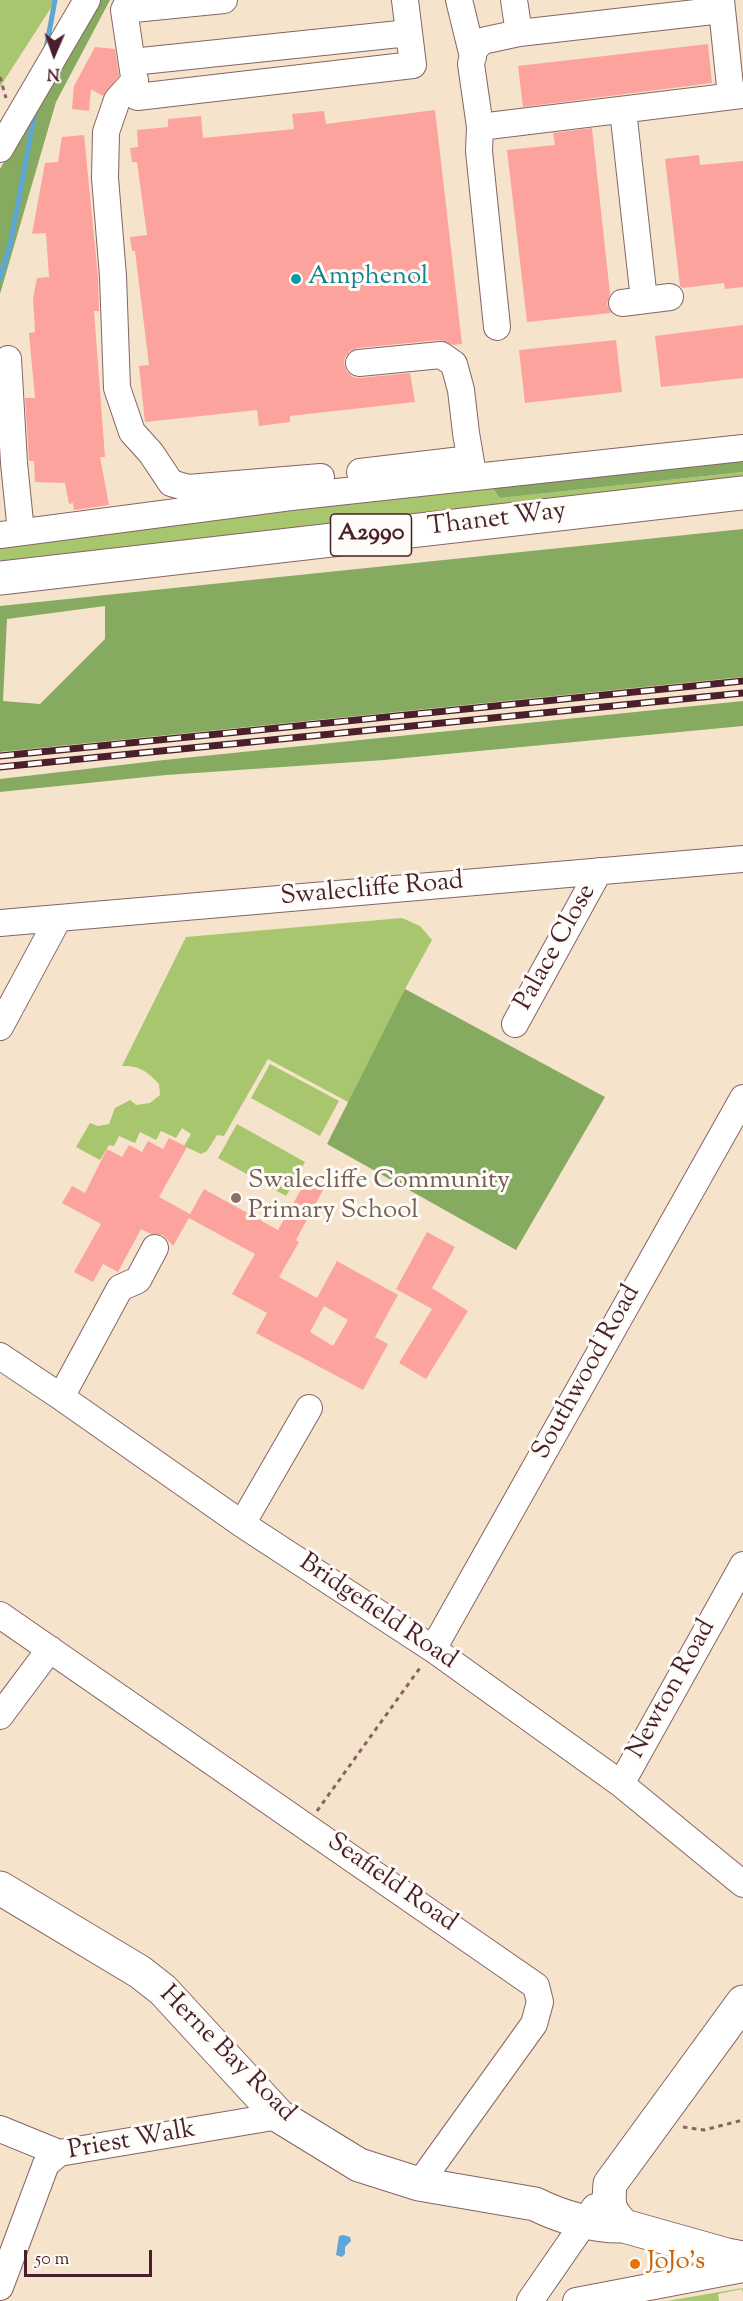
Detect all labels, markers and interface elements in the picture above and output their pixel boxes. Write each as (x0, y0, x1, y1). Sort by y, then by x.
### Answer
north arrow (24, 24, 84, 84)
text: N (47, 61, 60, 84)
place label: Amphenol (308, 263, 428, 295)
marker: Amphenol (289, 272, 303, 286)
street label: Thanet Way (426, 497, 568, 545)
road number: A2990 (330, 514, 412, 556)
street label: Swalecliffe Road (279, 867, 465, 915)
street label: Palace Close (510, 880, 604, 1016)
place label: Swalecliffe Community Primary School (248, 1167, 510, 1228)
marker: Swalecliffe Community Primary School (229, 1191, 243, 1205)
street label: Southwood Road (527, 1280, 649, 1466)
street label: Bridgefield Road (292, 1549, 462, 1677)
street label: Newton Road (622, 1615, 724, 1765)
street label: Seafield Road (320, 1828, 462, 1940)
street label: Herne Bay Road (151, 1980, 301, 2130)
street label: Priest Walk (66, 2115, 198, 2169)
scale bar (27, 2238, 154, 2276)
text: 50 m (35, 2247, 69, 2273)
place label: JoJo's (647, 2248, 705, 2280)
marker: JoJo's (628, 2257, 642, 2271)

